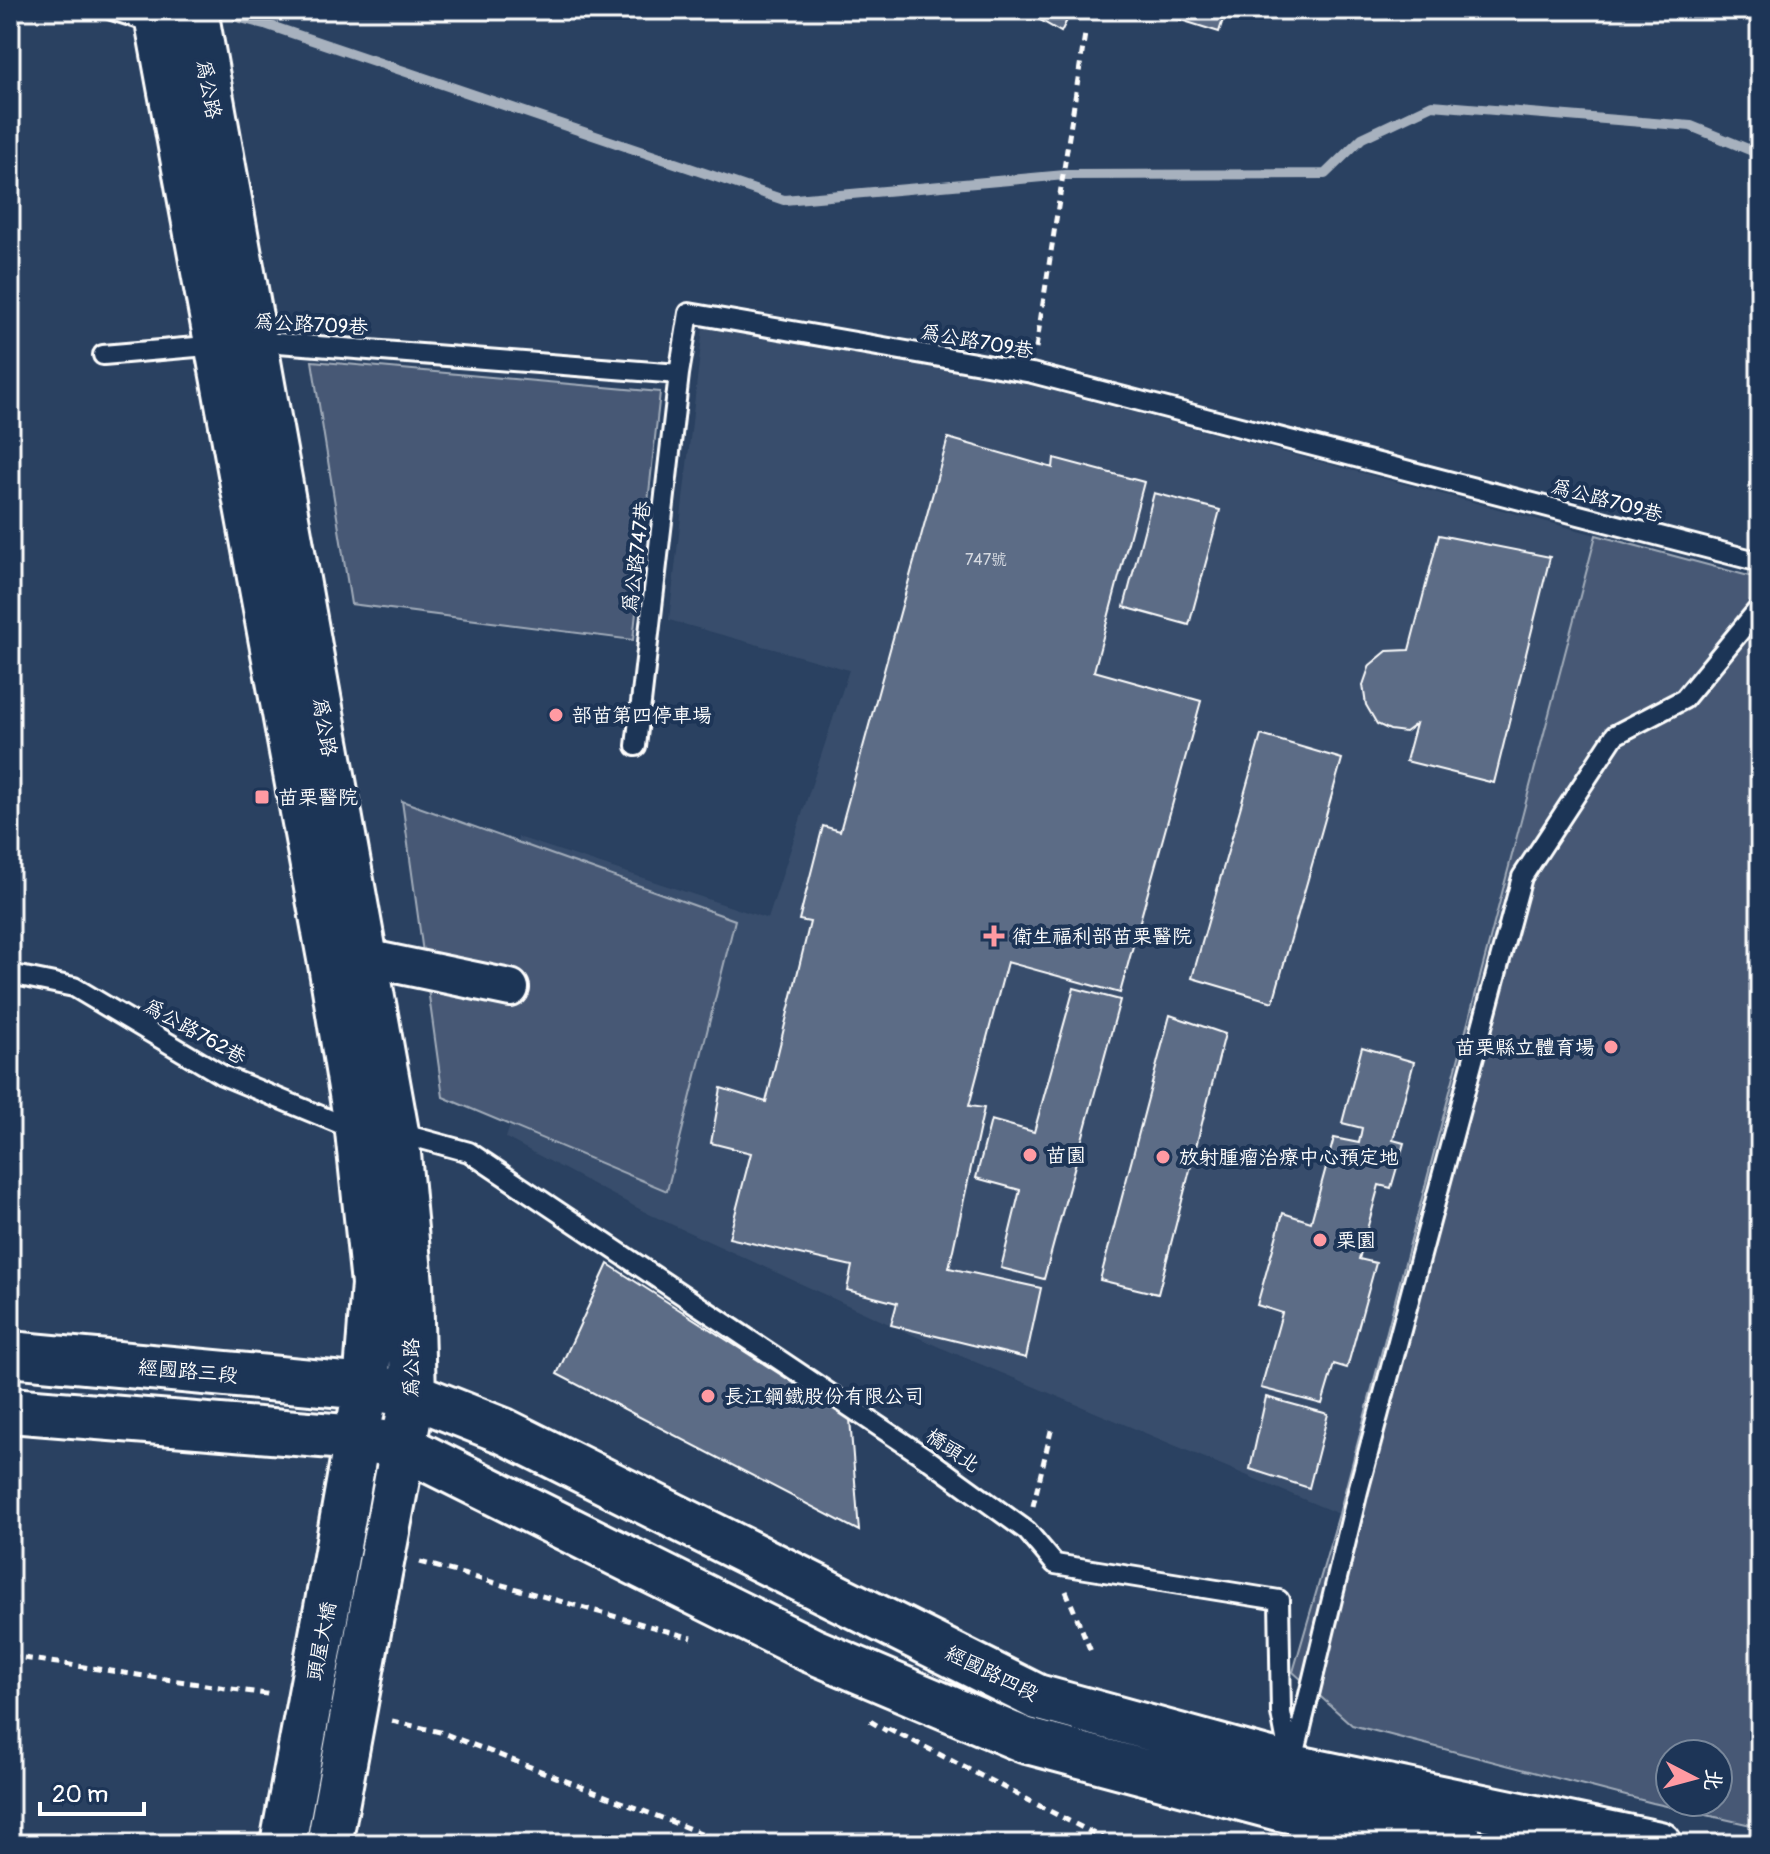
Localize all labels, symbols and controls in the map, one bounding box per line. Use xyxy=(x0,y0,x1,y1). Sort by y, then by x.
street label: 為公路 xyxy=(191,57,227,122)
street label: 為公路709巷 xyxy=(253,309,370,340)
street label: 為公路709巷 xyxy=(918,319,1036,364)
street label: 為公路709巷 xyxy=(1548,474,1666,528)
street label: 為公路747巷 xyxy=(617,499,656,615)
house number: 747號 xyxy=(965,550,1007,570)
street label: 為公路 xyxy=(307,695,342,760)
place label: 部苗第四停車場 xyxy=(572,703,712,728)
marker: 部苗第四停車場 xyxy=(547,706,565,724)
place label: 苗栗醫院 xyxy=(278,785,358,810)
marker: 苗栗醫院 xyxy=(253,788,271,806)
place label: 衛生福利部苗栗醫院 xyxy=(1012,924,1192,949)
marker: 衛生福利部苗栗醫院 xyxy=(983,925,1005,947)
street label: 為公路762巷 xyxy=(139,993,251,1070)
place label: 苗栗縣立體育場 xyxy=(1455,1035,1595,1060)
marker: 苗栗縣立體育場 xyxy=(1602,1038,1620,1056)
place label: 苗園 xyxy=(1046,1143,1086,1168)
place label: 放射腫瘤治療中心預定地 xyxy=(1179,1145,1399,1170)
marker: 苗園 xyxy=(1021,1146,1039,1164)
marker: 放射腫瘤治療中心預定地 xyxy=(1154,1148,1172,1166)
place label: 栗園 xyxy=(1336,1228,1376,1253)
marker: 栗園 xyxy=(1311,1231,1329,1249)
street label: 為公路 xyxy=(399,1337,424,1398)
street label: 經國路三段 xyxy=(137,1355,239,1388)
place label: 長江鋼鐵股份有限公司 xyxy=(724,1384,924,1409)
marker: 長江鋼鐵股份有限公司 xyxy=(699,1387,717,1405)
street label: 橋頭北 xyxy=(921,1423,984,1478)
street label: 頭屋大橋 xyxy=(302,1599,341,1683)
street label: 經國路四段 xyxy=(941,1640,1042,1707)
north arrow xyxy=(1654,1738,1734,1818)
scale bar xyxy=(40,1766,144,1816)
text: 北 xyxy=(1698,1768,1728,1792)
text: 20 m xyxy=(52,1780,108,1809)

